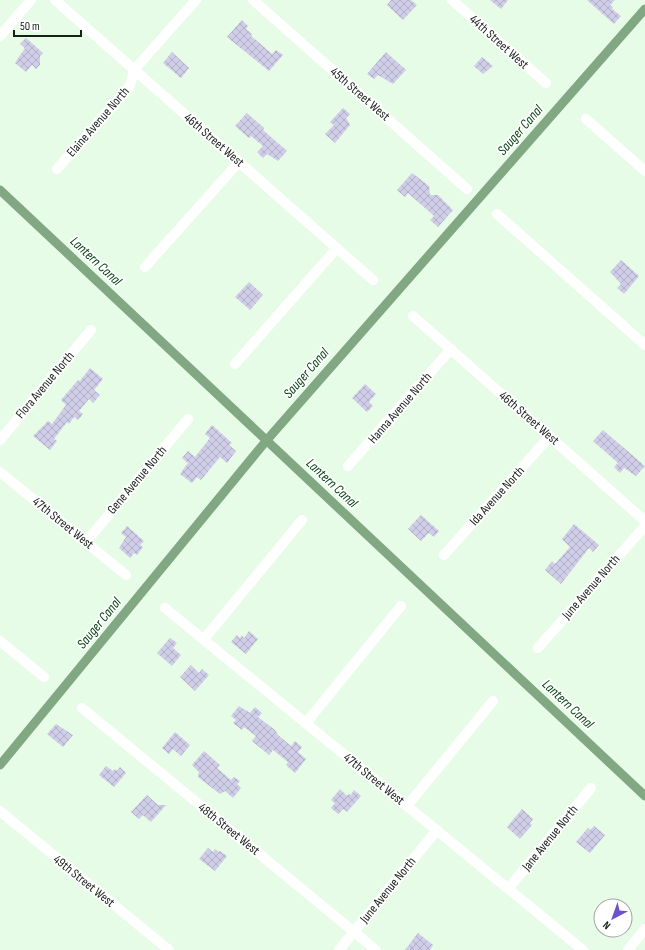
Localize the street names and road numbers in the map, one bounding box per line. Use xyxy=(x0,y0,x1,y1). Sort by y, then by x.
street label: 44th Street West xyxy=(466,11,532,73)
street label: 45th Street West xyxy=(327,64,393,124)
street label: Elaine Avenue North xyxy=(63,84,133,160)
street label: 46th Street West xyxy=(181,110,247,170)
street label: Flora Avenue North xyxy=(12,348,78,422)
street label: Hanna Avenue North xyxy=(365,369,435,447)
street label: 46th Street West xyxy=(496,388,562,448)
street label: Gene Avenue North xyxy=(104,443,170,517)
street label: Ida Avenue North xyxy=(466,463,528,529)
street label: 47th Street West xyxy=(29,494,97,552)
street label: June Avenue North xyxy=(558,551,623,623)
street label: 47th Street West xyxy=(340,750,408,808)
street label: 48th Street West xyxy=(195,799,263,859)
street label: Jane Avenue North xyxy=(518,802,581,875)
street label: 49th Street West xyxy=(50,851,118,911)
street label: June Avenue North xyxy=(356,854,419,927)

